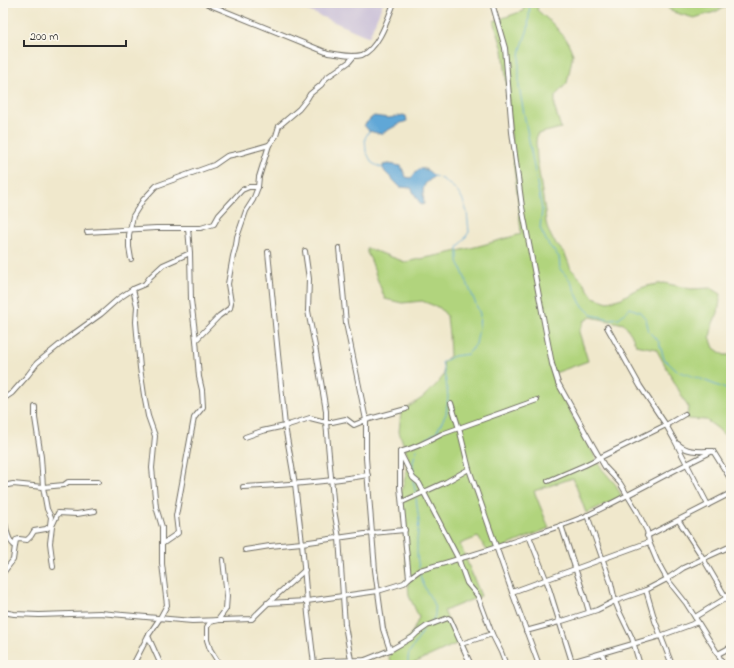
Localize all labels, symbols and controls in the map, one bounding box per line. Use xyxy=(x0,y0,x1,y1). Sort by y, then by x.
scale bar xyxy=(24,22,126,48)
text: 200 m xyxy=(30,28,59,46)

